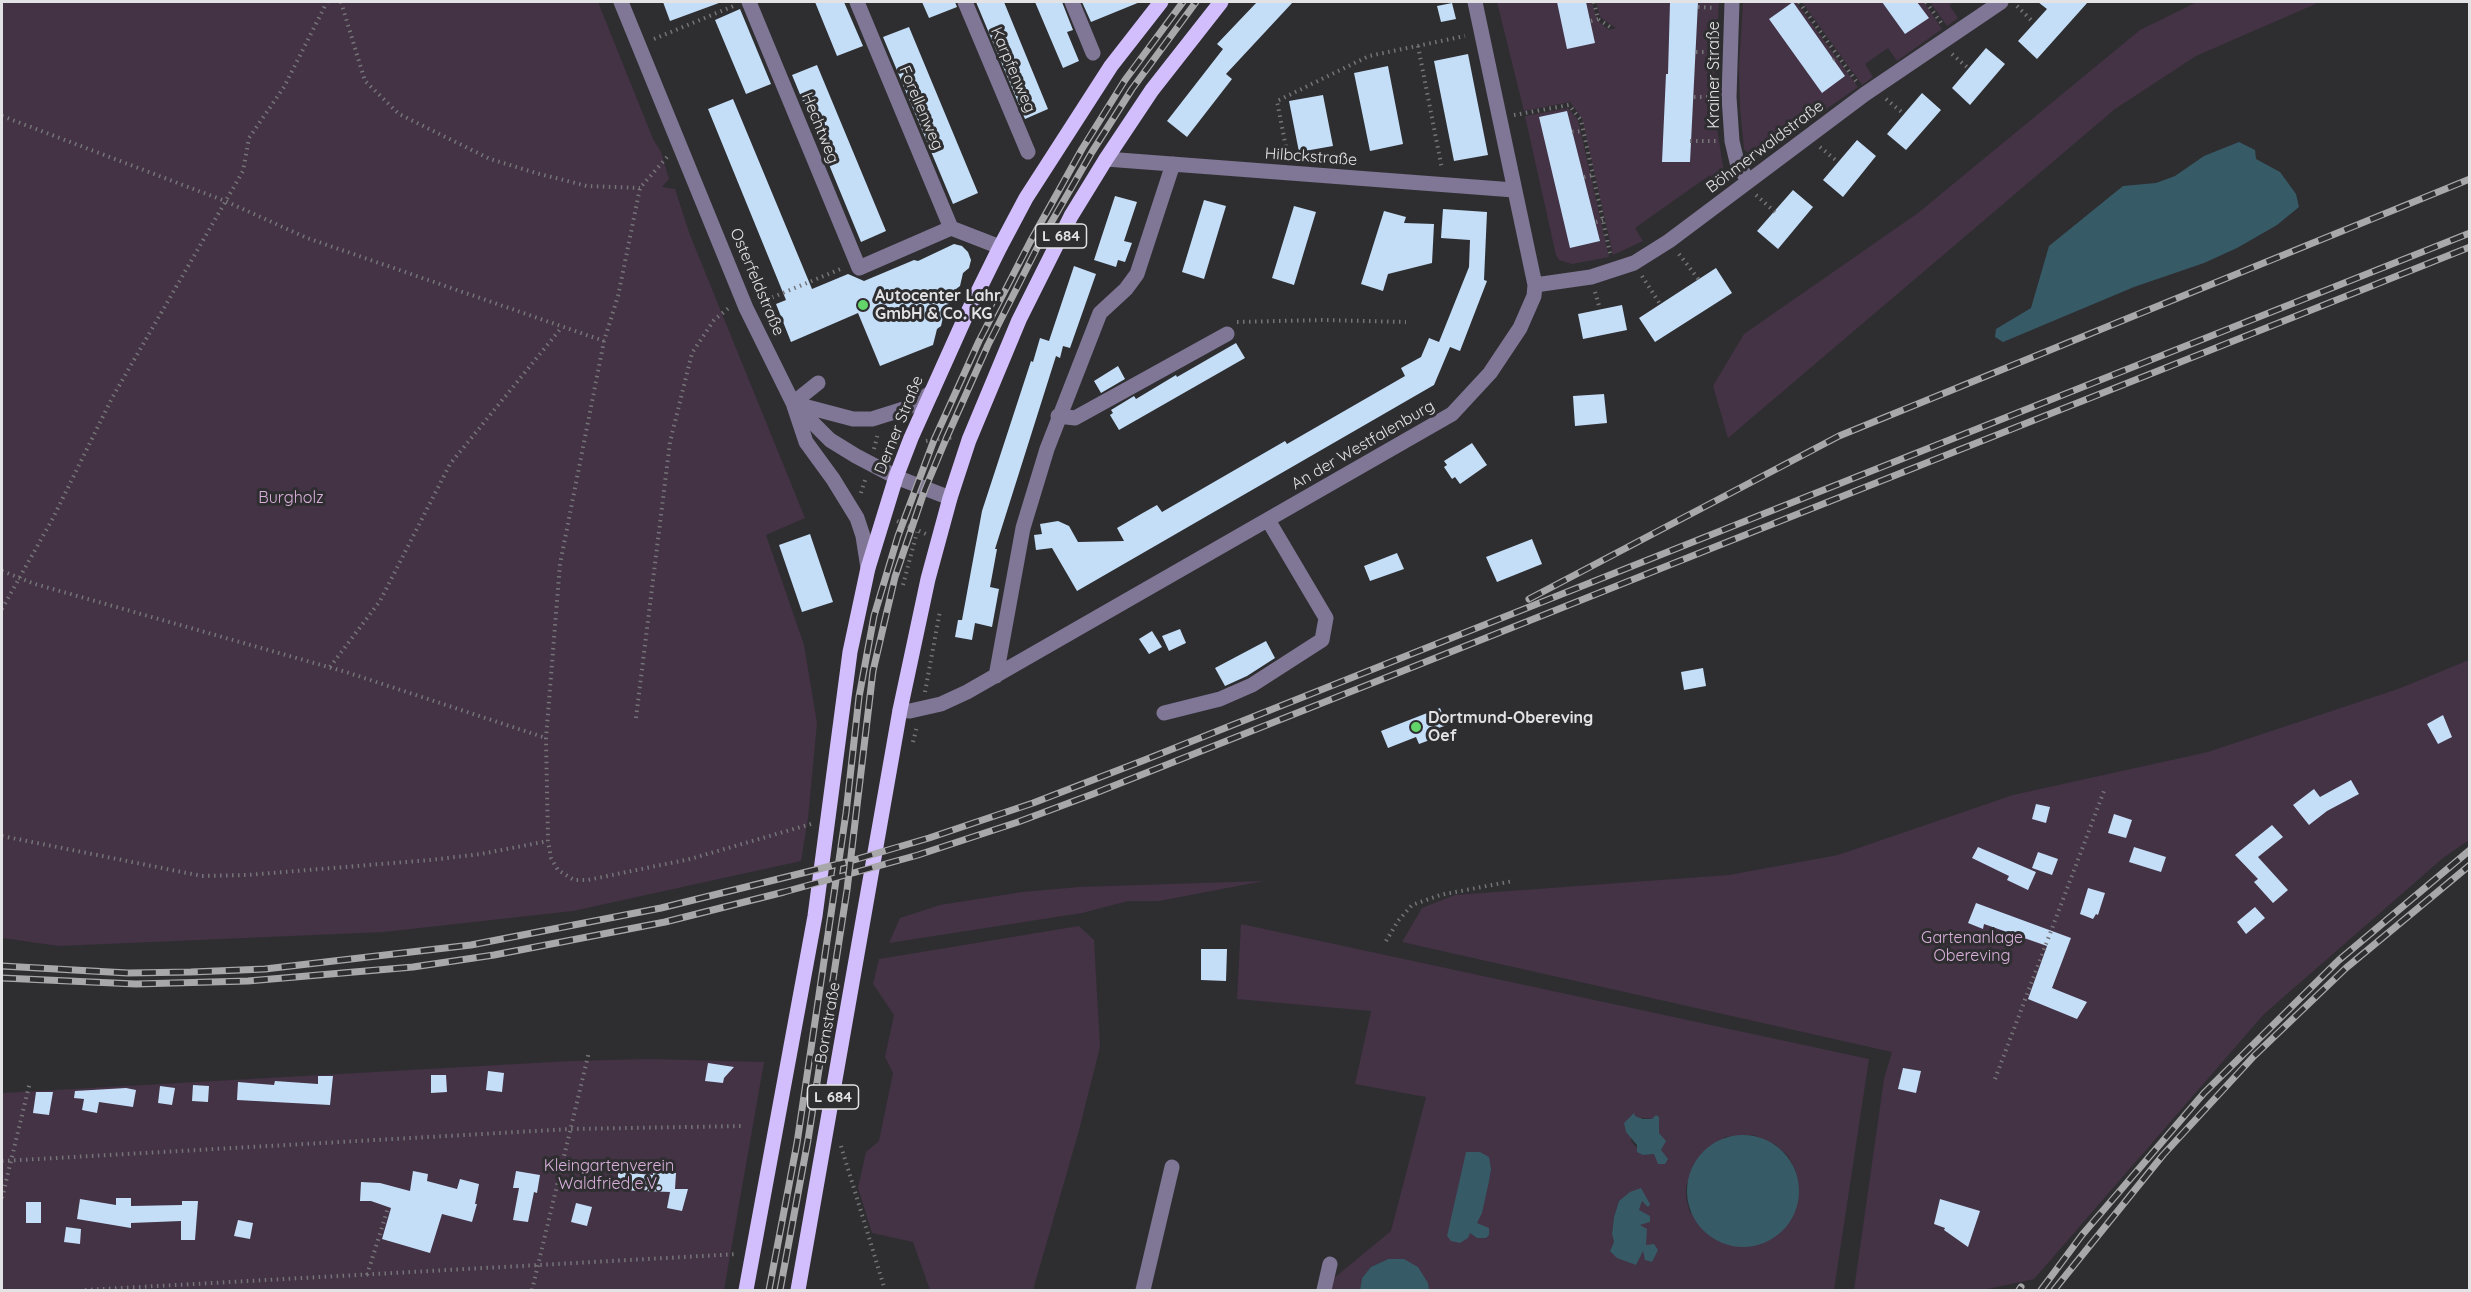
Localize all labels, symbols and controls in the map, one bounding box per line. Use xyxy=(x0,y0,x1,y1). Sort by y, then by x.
street label: Krainer Straße xyxy=(1704,21,1724,129)
street label: Karpfenweg xyxy=(986,24,1040,116)
street label: Forellenweg xyxy=(895,63,947,153)
street label: Hechtweg xyxy=(797,90,843,166)
street label: Böhmerwaldstraße xyxy=(1702,97,1828,197)
street label: Hilbckstraße xyxy=(1264,144,1358,170)
road number: L 684 xyxy=(1036,224,1086,248)
street label: Osterfeldstraße xyxy=(726,225,788,339)
place label: Autocenter Lahr GmbH & Co. KG xyxy=(875,286,1001,324)
marker: Autocenter Lahr GmbH & Co. KG xyxy=(856,298,870,312)
street label: Derner Straße xyxy=(871,373,927,477)
street label: An der Westfalenburg xyxy=(1288,396,1438,494)
park label: Burgholz xyxy=(258,488,324,508)
place label: Dortmund-Obereving Oef xyxy=(1428,708,1593,746)
marker: Dortmund-Obereving Oef xyxy=(1409,720,1423,734)
park label: Gartenanlage Obereving xyxy=(1921,928,2023,966)
street label: Bornstraße xyxy=(811,981,845,1065)
road number: L 684 xyxy=(808,1085,858,1109)
park label: Kleingartenverein Waldfried e.V. xyxy=(544,1156,674,1194)

